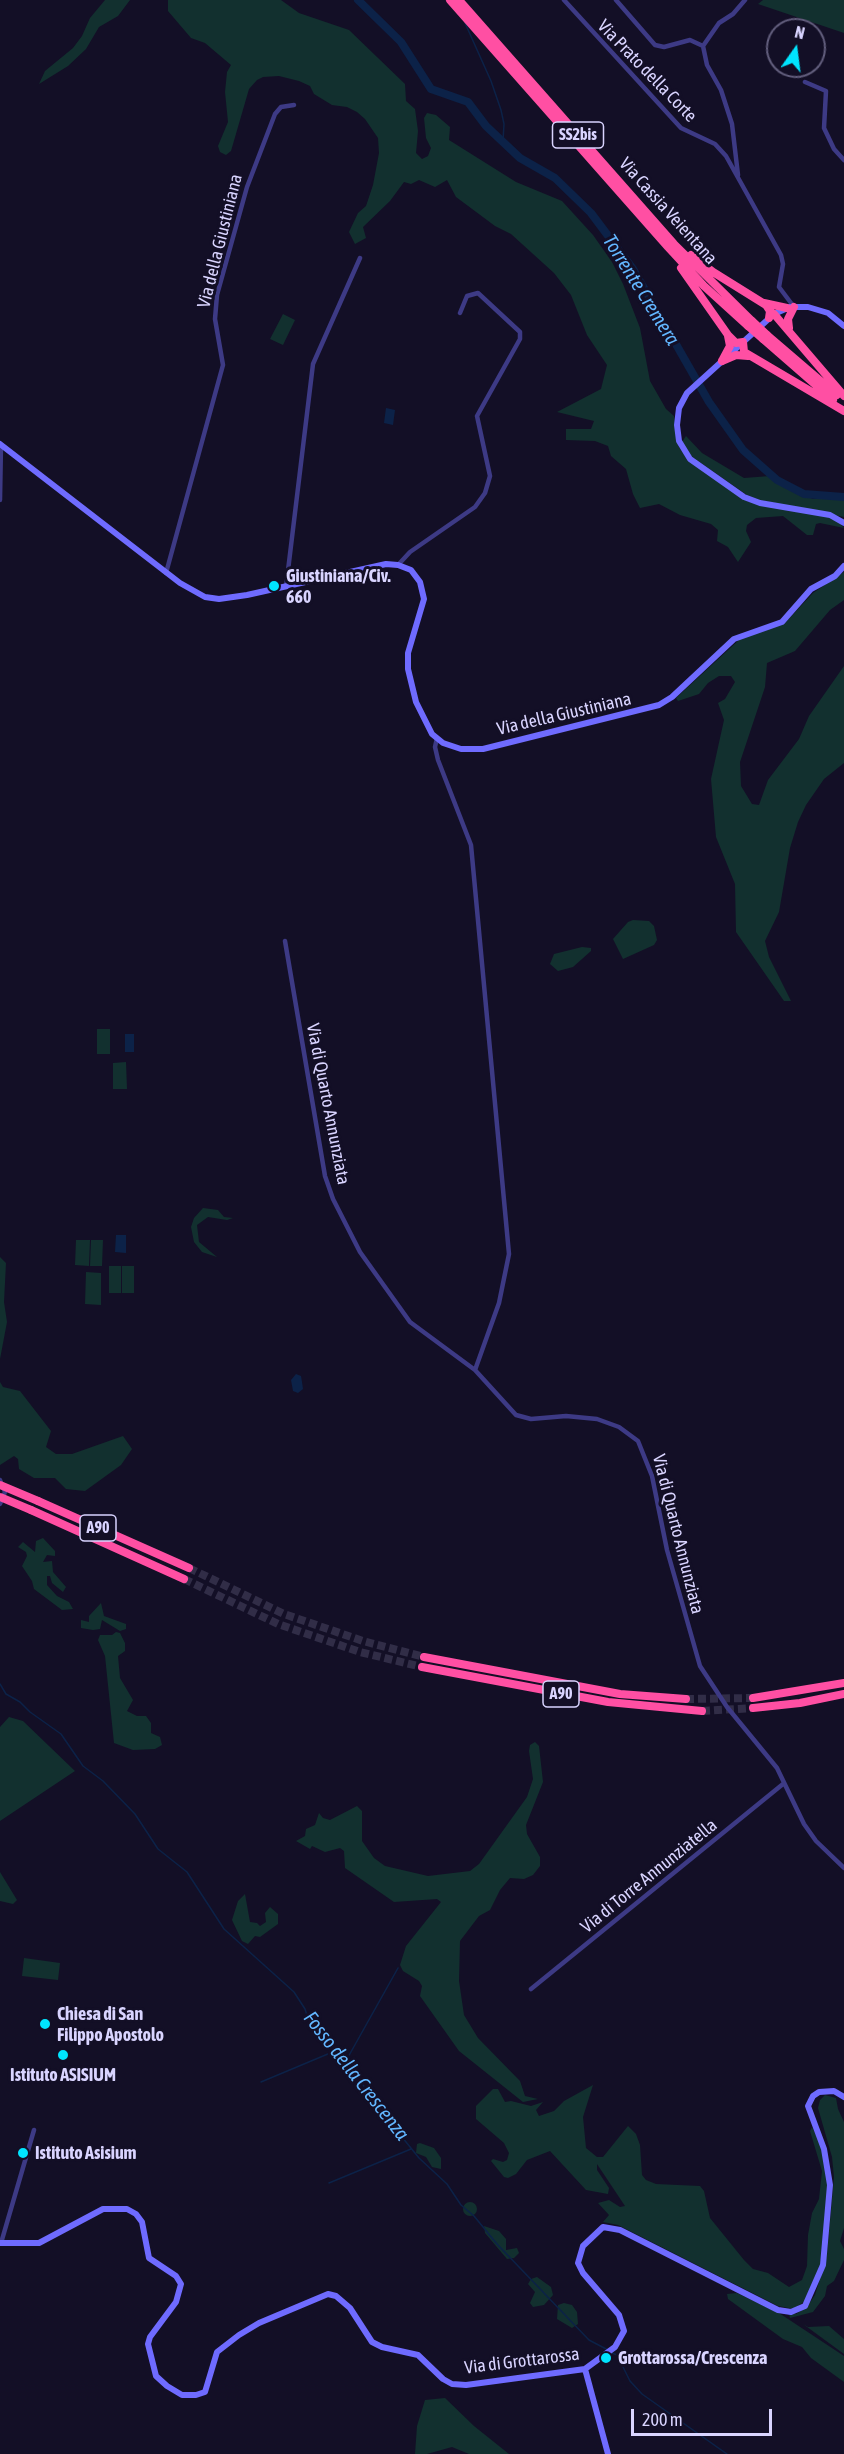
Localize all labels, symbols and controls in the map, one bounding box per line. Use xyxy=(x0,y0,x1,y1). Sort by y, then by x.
street label: Via Prato della Corte xyxy=(593,15,701,127)
north arrow xyxy=(766,18,826,78)
text: N xyxy=(793,23,807,42)
road number: SS2bis xyxy=(552,122,604,148)
street label: Via Cassia Veientana xyxy=(614,153,722,269)
street label: Via della Giustiniana xyxy=(193,172,247,310)
water label: Torrente Cremera xyxy=(597,230,685,350)
place label: Giustiniana/Civ. 660 xyxy=(286,565,391,608)
marker: Giustiniana/Civ. 660 xyxy=(267,579,281,593)
street label: Via della Giustiniana xyxy=(495,688,633,740)
street label: Via di Quarto Annunziata xyxy=(302,1022,354,1186)
street label: Via di Quarto Annunziata xyxy=(648,1452,708,1616)
road number: A90 xyxy=(80,1515,116,1541)
road number: A90 xyxy=(543,1681,579,1707)
street label: Via di Torre Annunziatella xyxy=(576,1814,722,1938)
place label: Chiesa di San Filippo Apostolo xyxy=(57,2003,164,2046)
water label: Fosso della Crescenza xyxy=(298,2007,414,2145)
marker: Chiesa di San Filippo Apostolo xyxy=(38,2017,52,2031)
marker: Istituto ASISIUM xyxy=(56,2048,70,2062)
place label: Istituto ASISIUM xyxy=(10,2064,116,2086)
place label: Istituto Asisium xyxy=(35,2142,137,2164)
marker: Istituto Asisium xyxy=(16,2146,30,2160)
street label: Via di Grottarossa xyxy=(463,2343,581,2379)
place label: Grottarossa/Crescenza xyxy=(618,2347,767,2369)
marker: Grottarossa/Crescenza xyxy=(599,2351,613,2365)
scale bar xyxy=(634,2397,775,2435)
text: 200 m xyxy=(642,2409,683,2430)

